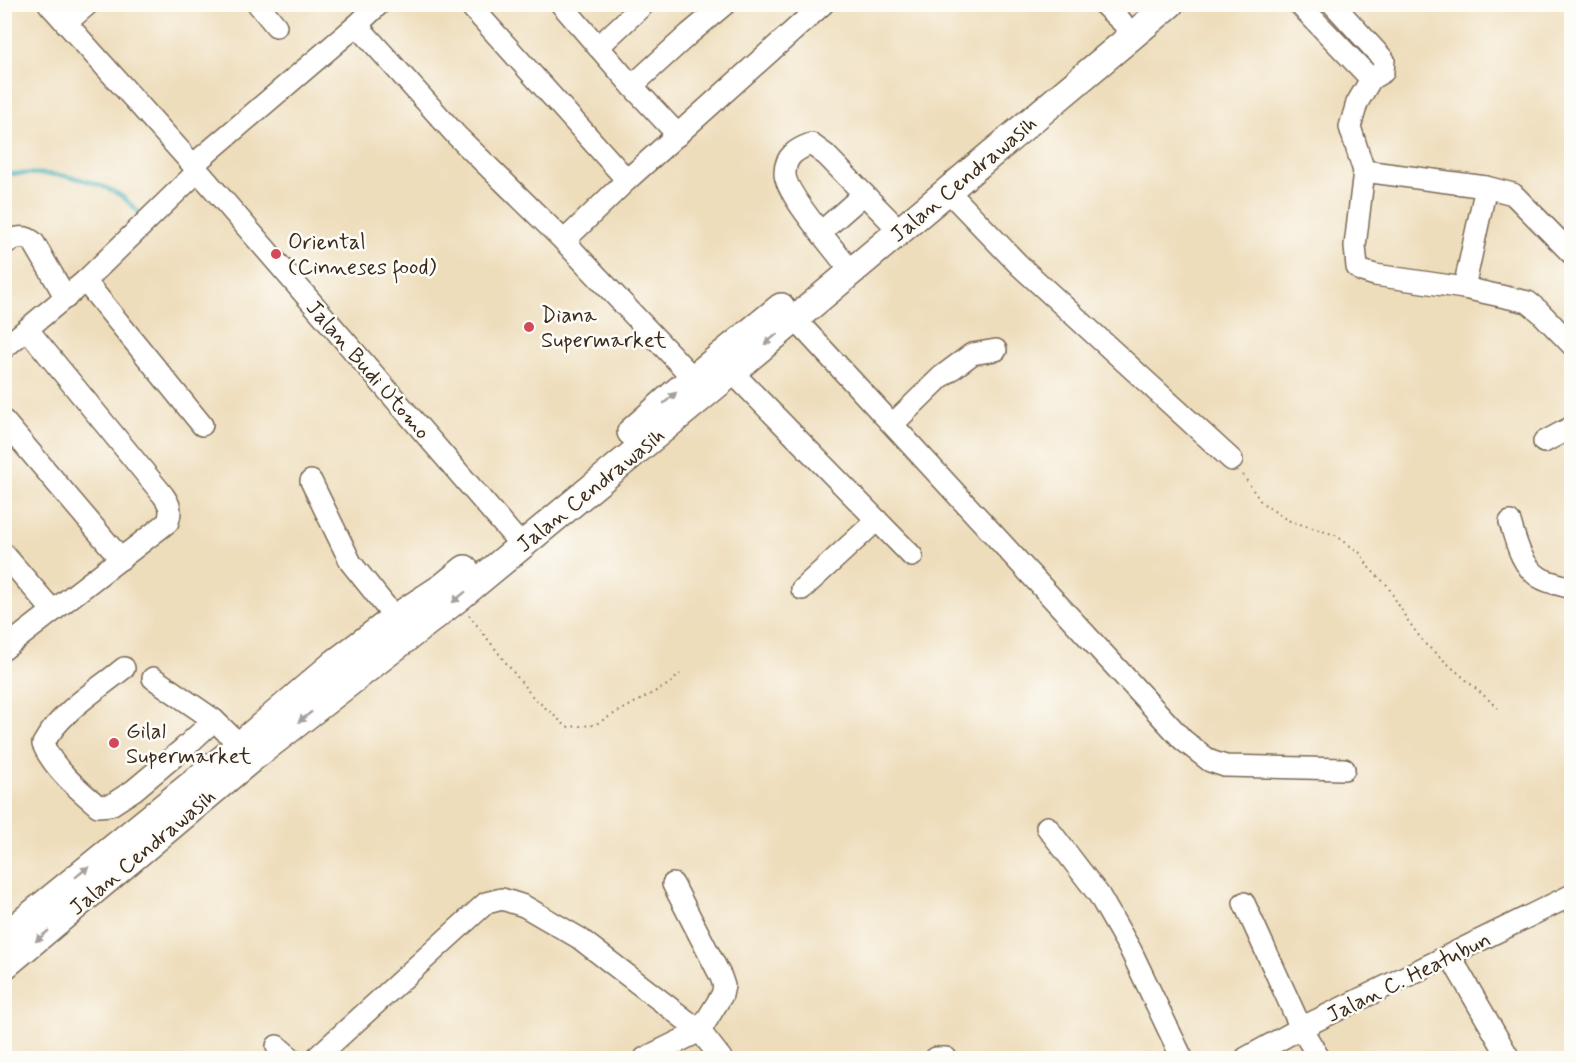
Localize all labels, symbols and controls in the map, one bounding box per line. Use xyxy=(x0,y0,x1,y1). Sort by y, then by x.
street label: Jalan Cendrawasih xyxy=(885,110,1044,249)
place label: Oriental (Cinneses food) xyxy=(288,229,437,284)
marker: Oriental (Cinneses food) xyxy=(269,247,283,261)
street label: Jalan Budi Utomo xyxy=(299,295,436,446)
place label: Diana Supermarket xyxy=(541,302,667,355)
marker: Diana Supermarket xyxy=(522,320,536,334)
one-way arrow xyxy=(764,332,779,345)
one-way arrow xyxy=(662,392,677,405)
street label: Jalan Cendrawasih xyxy=(511,422,671,559)
one-way arrow xyxy=(452,590,467,603)
one-way arrow xyxy=(297,710,313,723)
place label: Gilal Supermarket xyxy=(126,718,252,771)
marker: Gilal Supermarket xyxy=(107,736,121,750)
street label: Jalan Cendrawasih xyxy=(64,783,223,922)
one-way arrow xyxy=(74,866,90,879)
street label: Jalan C. Heatubun xyxy=(1322,926,1496,1030)
one-way arrow xyxy=(34,929,50,942)

